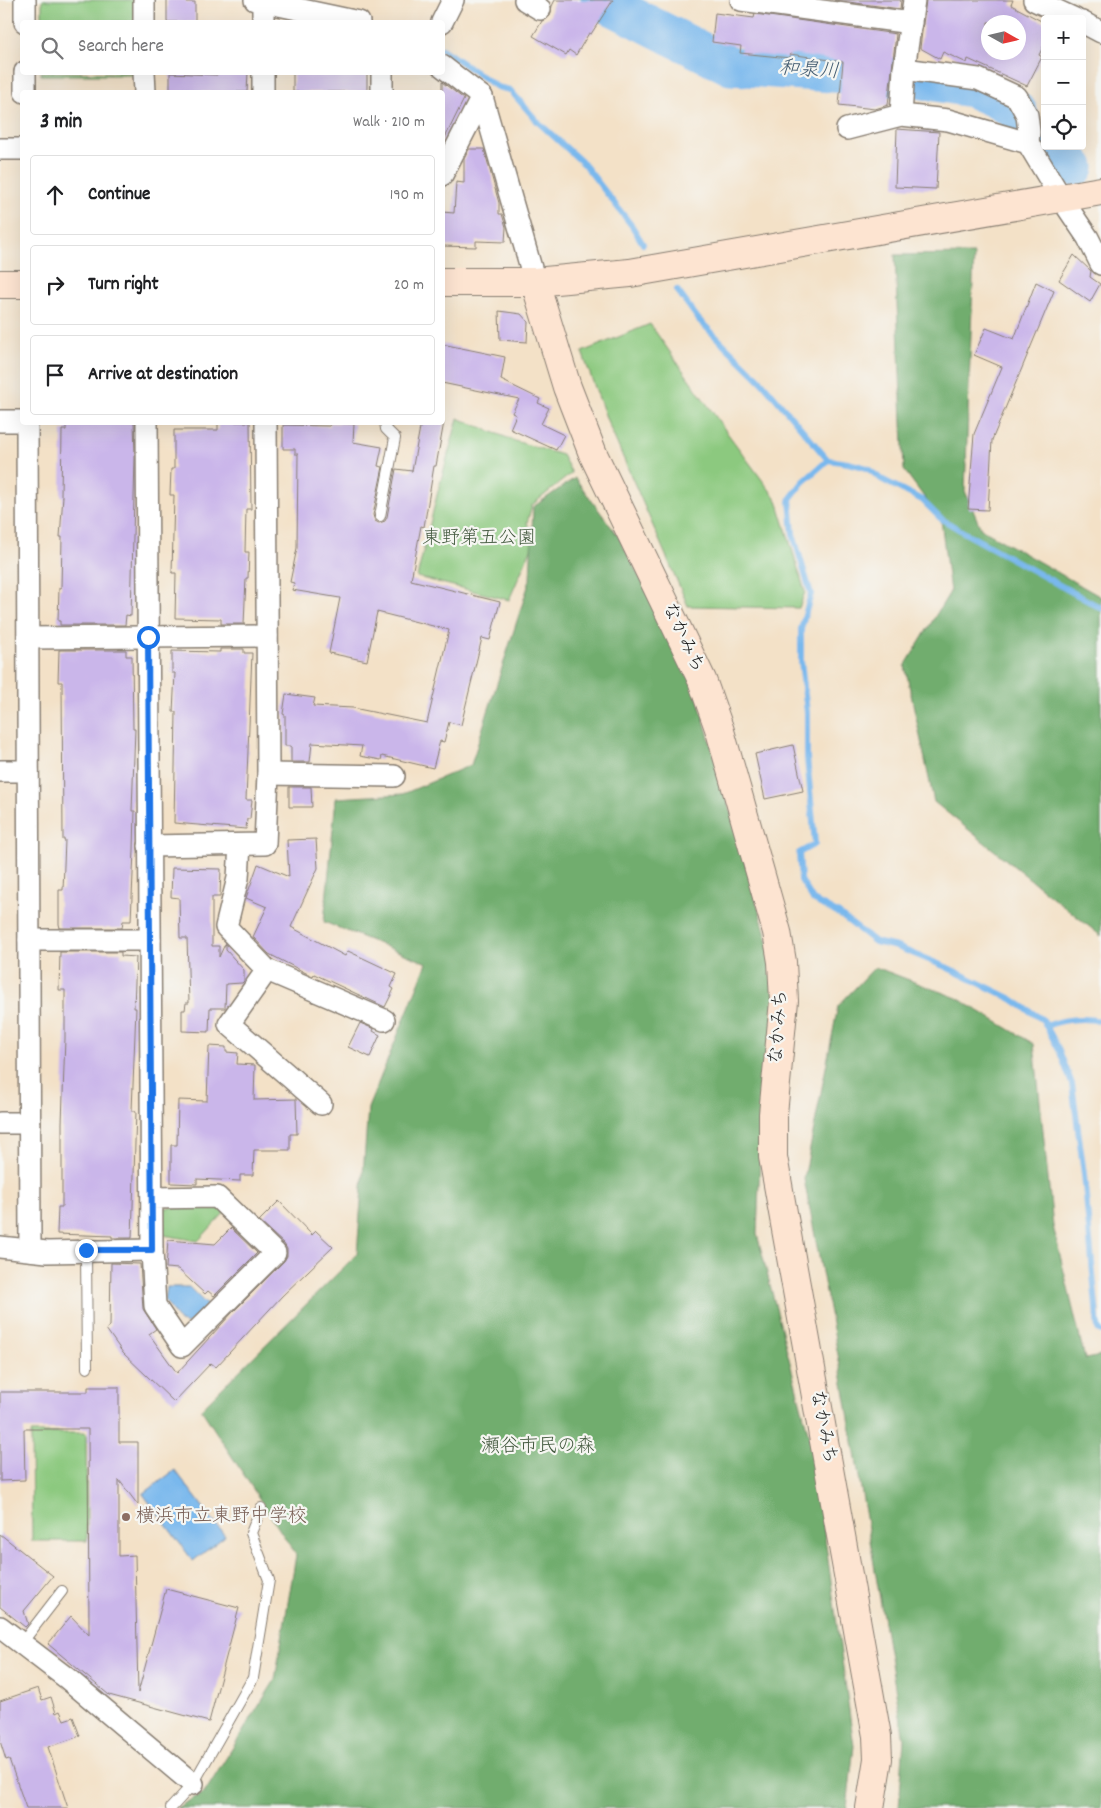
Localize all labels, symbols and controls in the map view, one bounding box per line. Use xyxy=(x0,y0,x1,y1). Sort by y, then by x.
north arrow xyxy=(981,15,1026,60)
map controls xyxy=(1041,15,1086,150)
button: + xyxy=(1041,15,1086,60)
search box xyxy=(20,20,445,75)
icon: search xyxy=(38,34,66,62)
text: Search here xyxy=(78,34,164,61)
water label: 和泉川 xyxy=(778,55,840,87)
button: − xyxy=(1041,60,1086,105)
button: locate xyxy=(1041,105,1086,150)
text: 3 min xyxy=(40,108,82,138)
text: Walk · 210 m xyxy=(353,111,425,134)
icon: ahead xyxy=(41,181,69,209)
text: Continue xyxy=(88,182,150,209)
text: 190 m xyxy=(390,184,424,207)
icon: right xyxy=(41,271,69,299)
text: Turn right xyxy=(88,272,159,299)
text: 20 m xyxy=(394,274,424,297)
icon: arrive xyxy=(41,361,69,389)
text: Arrive at destination xyxy=(88,362,238,389)
park label: 東野第五公園 xyxy=(422,526,536,553)
street label: なかみち xyxy=(654,598,710,678)
route start xyxy=(137,626,160,649)
street label: なかみち xyxy=(764,989,796,1065)
route end xyxy=(75,1239,98,1262)
street label: なかみち xyxy=(802,1387,842,1467)
park label: 瀬谷市民の森 xyxy=(481,1434,595,1461)
place label: 横浜市立東野中学校 xyxy=(136,1504,307,1531)
marker: 横浜市立東野中学校 xyxy=(120,1511,132,1523)

